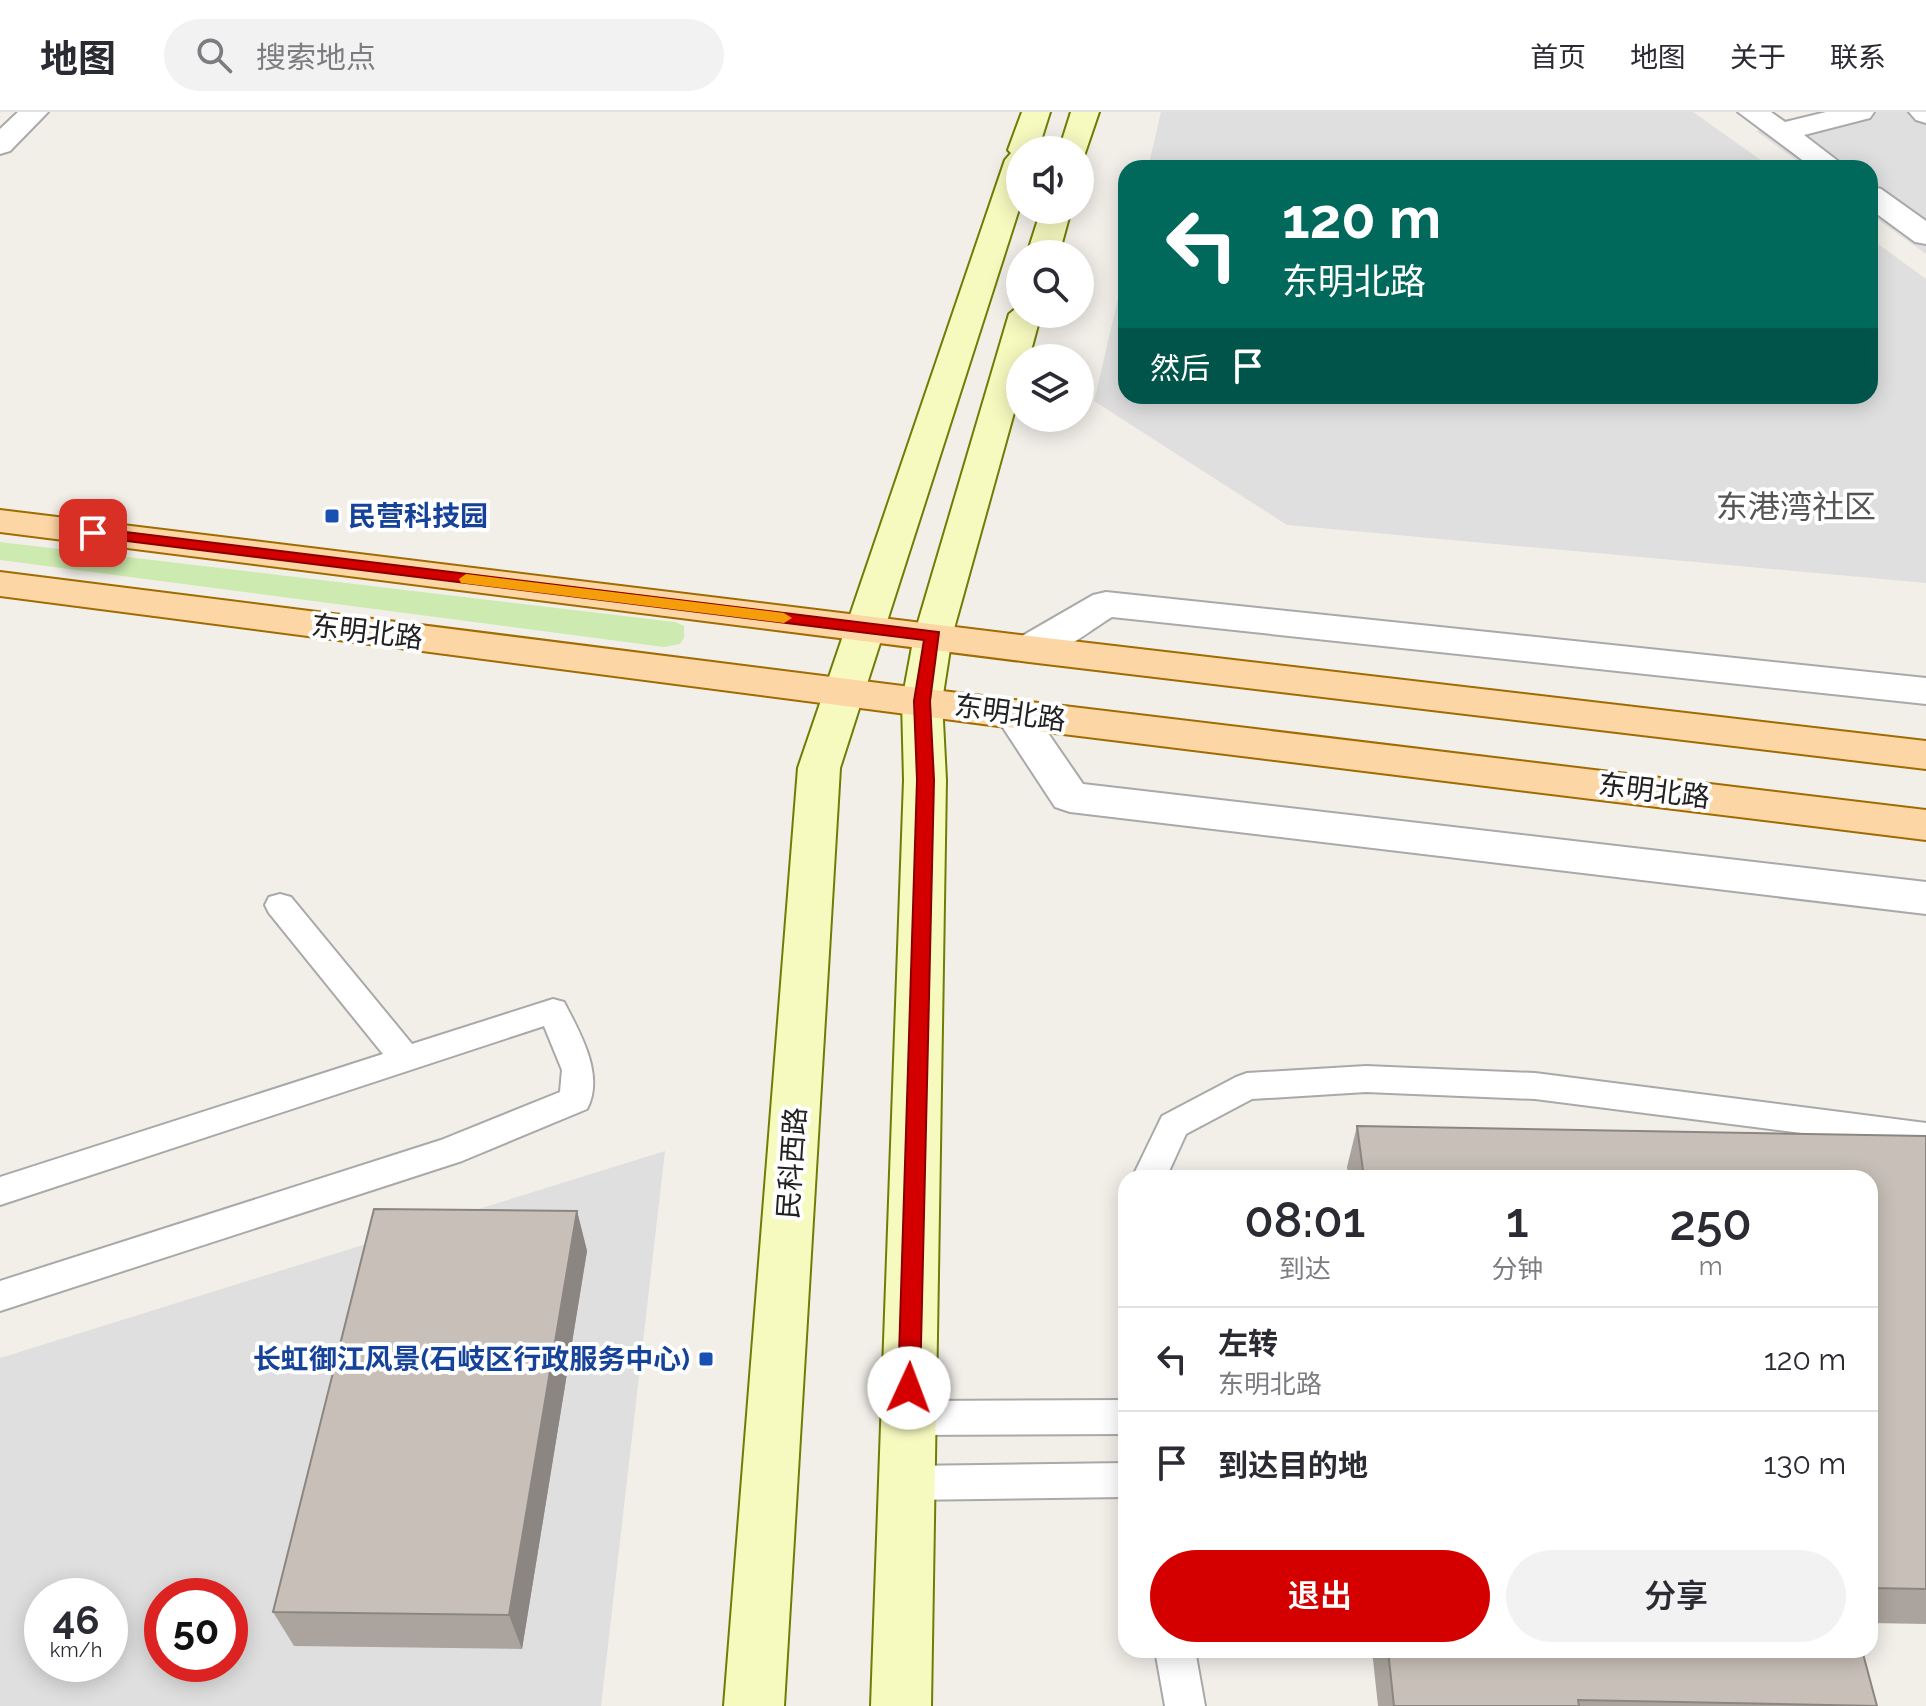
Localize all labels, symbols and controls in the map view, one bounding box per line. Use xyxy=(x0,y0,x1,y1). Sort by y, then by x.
search box xyxy=(164,19,724,91)
icon: search xyxy=(192,33,236,77)
text: 地图 xyxy=(40,36,116,81)
text: 搜索地点 xyxy=(256,40,376,75)
text: 首页 xyxy=(1530,41,1586,74)
text: 地图 xyxy=(1630,41,1686,74)
text: 关于 xyxy=(1730,41,1786,74)
text: 联系 xyxy=(1830,41,1886,74)
map controls xyxy=(1006,136,1094,432)
button: sound xyxy=(1006,136,1094,224)
text: 120 m xyxy=(1282,185,1441,251)
icon: left xyxy=(1150,192,1254,296)
button: search xyxy=(1006,240,1094,328)
text: 东明北路 xyxy=(1282,260,1426,302)
button: layers xyxy=(1006,344,1094,432)
icon: arrive xyxy=(1226,344,1270,388)
text: 然后 xyxy=(1150,351,1210,386)
district label: 东港湾社区 xyxy=(1716,488,1876,525)
pin xyxy=(59,499,127,567)
place label: 民营科技园 xyxy=(348,500,488,533)
marker: 民营科技园 xyxy=(323,507,341,525)
icon: arrive xyxy=(71,511,115,555)
street label: 东明北路 xyxy=(309,609,425,655)
street label: 东明北路 xyxy=(952,689,1068,737)
street label: 东明北路 xyxy=(1596,768,1712,814)
street label: 民科西路 xyxy=(772,1106,812,1220)
text: 08:01 xyxy=(1244,1192,1365,1248)
text: 1 xyxy=(1506,1192,1529,1248)
text: 250 xyxy=(1670,1195,1752,1251)
text: m xyxy=(1699,1251,1723,1281)
text: 到达 xyxy=(1279,1254,1331,1284)
text: 分钟 xyxy=(1491,1254,1543,1284)
text: 左转 xyxy=(1218,1326,1278,1361)
icon: left xyxy=(1150,1337,1194,1381)
text: 120 m xyxy=(1764,1342,1846,1377)
place label: 长虹御江风景(石岐区行政服务中心) xyxy=(253,1343,690,1376)
position arrow xyxy=(867,1346,951,1430)
marker: 长虹御江风景(石岐区行政服务中心) xyxy=(697,1350,715,1368)
text: 东明北路 xyxy=(1218,1369,1322,1399)
icon: arrive xyxy=(1150,1441,1194,1485)
text: 130 m xyxy=(1764,1446,1846,1481)
text: 到达目的地 xyxy=(1218,1448,1368,1483)
button: 退出 xyxy=(1150,1550,1490,1642)
button: 分享 xyxy=(1506,1550,1846,1642)
speed limit sign: 50 xyxy=(144,1578,248,1682)
text: 46 xyxy=(52,1596,100,1643)
text: km/h xyxy=(50,1638,102,1662)

